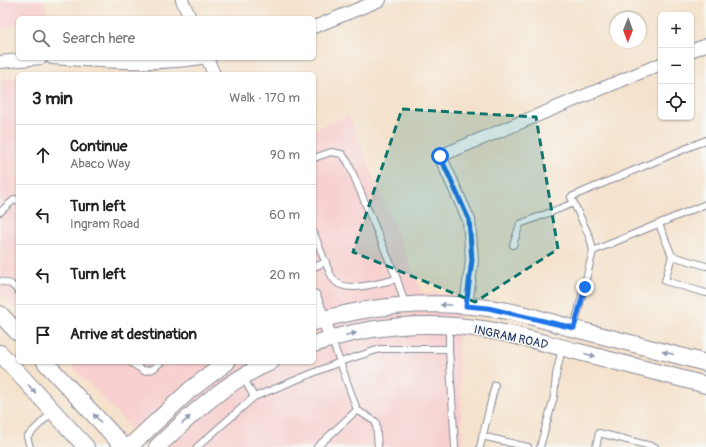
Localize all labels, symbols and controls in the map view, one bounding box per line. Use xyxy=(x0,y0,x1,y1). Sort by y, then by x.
north arrow xyxy=(610,12,646,48)
map controls xyxy=(658,12,694,120)
button: + xyxy=(658,12,694,48)
search box xyxy=(16,16,316,60)
icon: search xyxy=(30,27,52,49)
text: Search here xyxy=(62,29,135,48)
button: − xyxy=(658,48,694,84)
button: locate xyxy=(658,84,694,120)
text: 3 min xyxy=(32,88,73,109)
text: Walk · 170 m xyxy=(229,90,300,106)
text: Continue xyxy=(70,137,128,156)
icon: ahead xyxy=(32,144,54,166)
text: 90 m xyxy=(270,147,300,163)
route start xyxy=(431,147,449,165)
text: Abaco Way xyxy=(70,156,130,172)
text: Turn left xyxy=(70,197,126,216)
icon: left xyxy=(32,204,54,226)
text: 60 m xyxy=(269,207,300,223)
text: Ingram Road xyxy=(70,216,140,232)
icon: left xyxy=(32,264,54,286)
text: Turn left xyxy=(70,265,126,284)
text: 20 m xyxy=(269,267,300,283)
route end xyxy=(576,278,594,296)
one-way arrow xyxy=(439,302,452,308)
street label: INGRAM ROAD xyxy=(472,322,550,353)
icon: arrive xyxy=(32,324,54,346)
text: Arrive at destination xyxy=(70,325,197,344)
one-way arrow xyxy=(345,330,358,336)
one-way arrow xyxy=(662,350,674,356)
one-way arrow xyxy=(584,352,596,358)
one-way arrow xyxy=(28,384,37,395)
one-way arrow xyxy=(93,414,102,423)
one-way arrow xyxy=(181,415,191,425)

